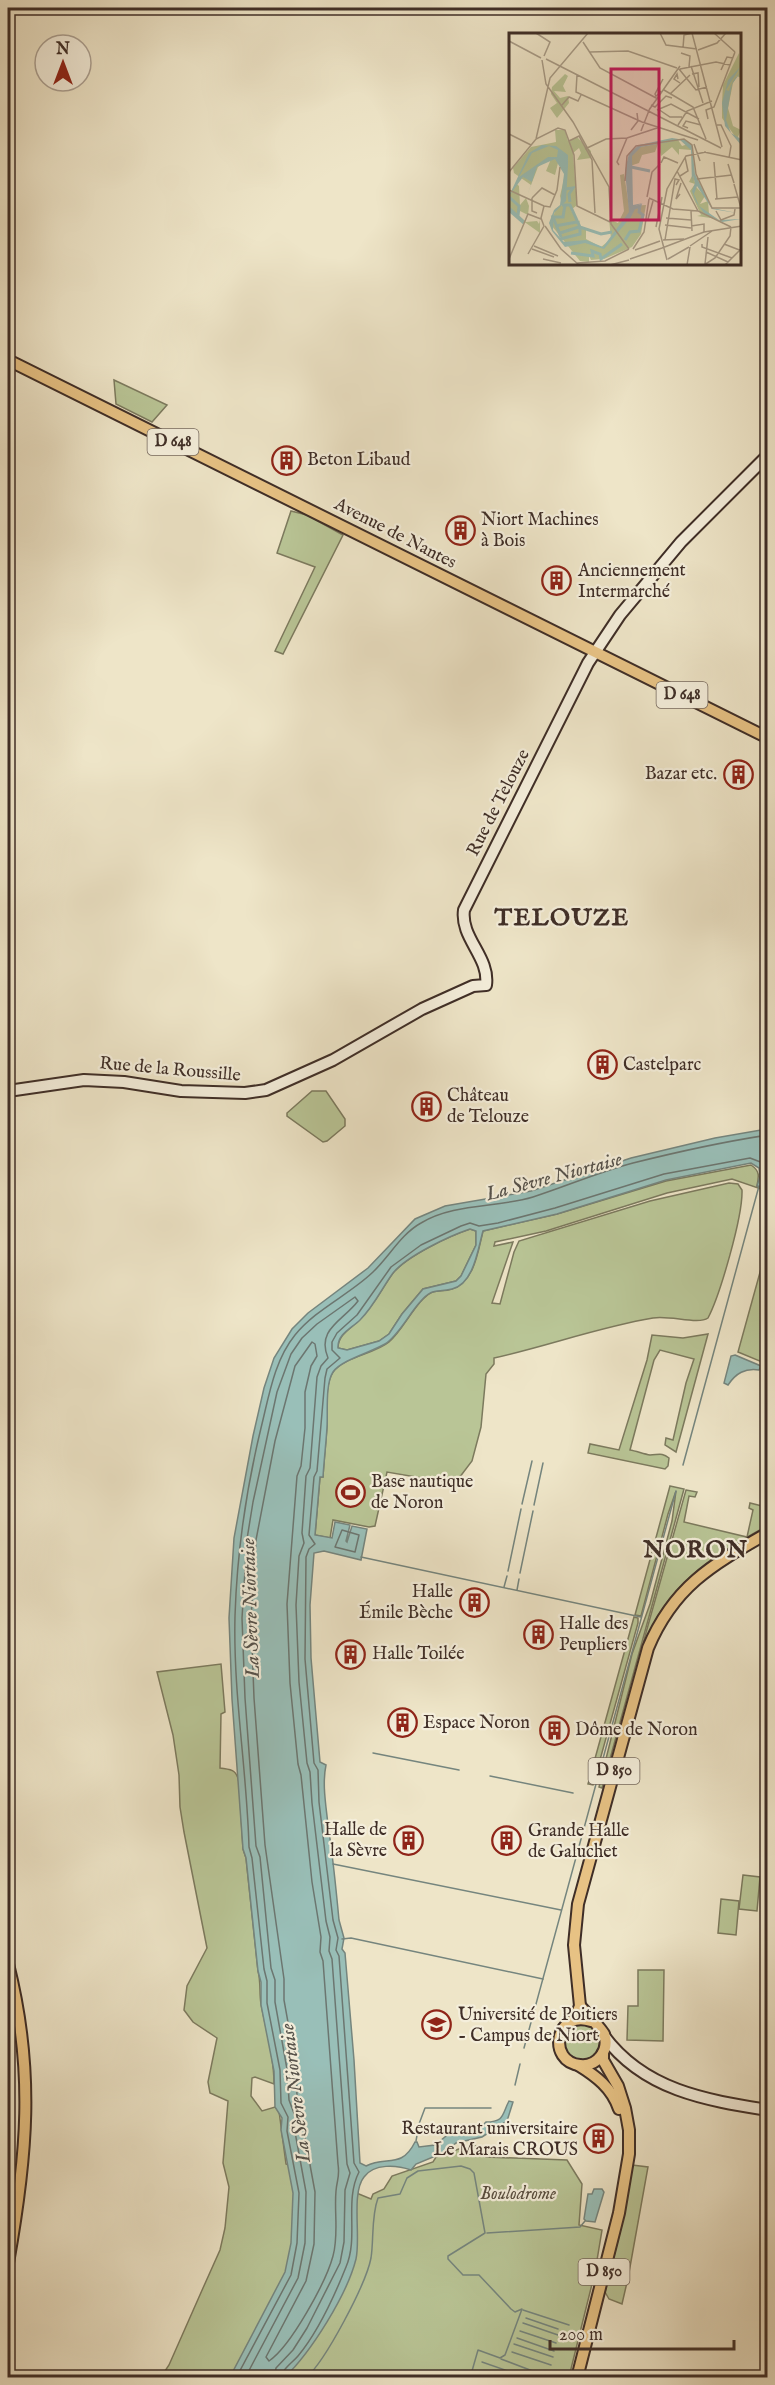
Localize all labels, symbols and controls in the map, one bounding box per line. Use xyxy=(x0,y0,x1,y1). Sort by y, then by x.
north arrow xyxy=(33,33,93,93)
inset map xyxy=(509,33,742,266)
text: N xyxy=(55,40,70,60)
road number: D 648 xyxy=(148,429,198,455)
building icon: Beton Libaud xyxy=(270,444,302,476)
place label: Beton Libaud xyxy=(307,449,411,472)
street label: Avenue de Nantes xyxy=(329,493,460,575)
place label: Niort Machines à Bois xyxy=(481,509,599,553)
building icon: Niort Machines à Bois xyxy=(444,514,476,546)
place label: Anciennement Intermarché xyxy=(577,560,686,604)
building icon: Anciennement Intermarché xyxy=(541,565,573,597)
road number: D 648 xyxy=(656,682,708,708)
street label: Rue de Telouze xyxy=(462,746,536,860)
building icon: Bazar etc. xyxy=(722,758,754,790)
place label: Bazar etc. xyxy=(645,763,717,786)
district label: TELOUZE xyxy=(493,903,630,934)
building icon: Castelparc xyxy=(586,1049,618,1081)
street label: Rue de la Roussille xyxy=(98,1052,242,1088)
place label: Castelparc xyxy=(623,1054,701,1077)
place label: Château de Telouze xyxy=(447,1085,529,1129)
building icon: Château de Telouze xyxy=(410,1090,442,1122)
water label: La Sèvre Niortaise xyxy=(482,1147,625,1207)
place label: Base nautique de Noron xyxy=(371,1471,473,1515)
sports icon: Base nautique de Noron xyxy=(334,1476,366,1508)
district label: NORON xyxy=(642,1535,749,1566)
water label: La Sèvre Niortaise xyxy=(236,1537,266,1679)
place label: Halle Émile Bèche xyxy=(359,1581,453,1625)
building icon: Halle Émile Bèche xyxy=(458,1586,490,1618)
place label: Halle des Peupliers xyxy=(559,1613,628,1657)
building icon: Halle des Peupliers xyxy=(522,1618,554,1650)
building icon: Halle Toilée xyxy=(335,1638,367,1670)
place label: Halle Toilée xyxy=(372,1643,465,1666)
building icon: Espace Noron xyxy=(386,1707,418,1739)
place label: Espace Noron xyxy=(423,1712,530,1735)
building icon: Dôme de Noron xyxy=(538,1714,570,1746)
place label: Dôme de Noron xyxy=(575,1719,698,1742)
road number: D 850 xyxy=(588,1758,640,1784)
place label: Halle de la Sèvre xyxy=(324,1819,387,1863)
place label: Grande Halle de Galuchet xyxy=(528,1820,629,1864)
building icon: Halle de la Sèvre xyxy=(392,1824,424,1856)
building icon: Grande Halle de Galuchet xyxy=(491,1825,523,1857)
place label: Université de Poitiers - Campus de Niort xyxy=(458,2004,618,2048)
school or university icon: Université de Poitiers - Campus de Niort xyxy=(421,2009,453,2041)
water label: La Sèvre Niortaise xyxy=(275,2022,317,2165)
place label: Restaurant universitaire Le Marais CROUS xyxy=(401,2118,578,2162)
building icon: Restaurant universitaire Le Marais CROUS xyxy=(583,2123,615,2155)
park label: Boulodrome xyxy=(480,2183,556,2206)
road number: D 850 xyxy=(578,2259,630,2285)
scale bar xyxy=(550,2313,734,2351)
text: 200 m xyxy=(559,2324,603,2347)

